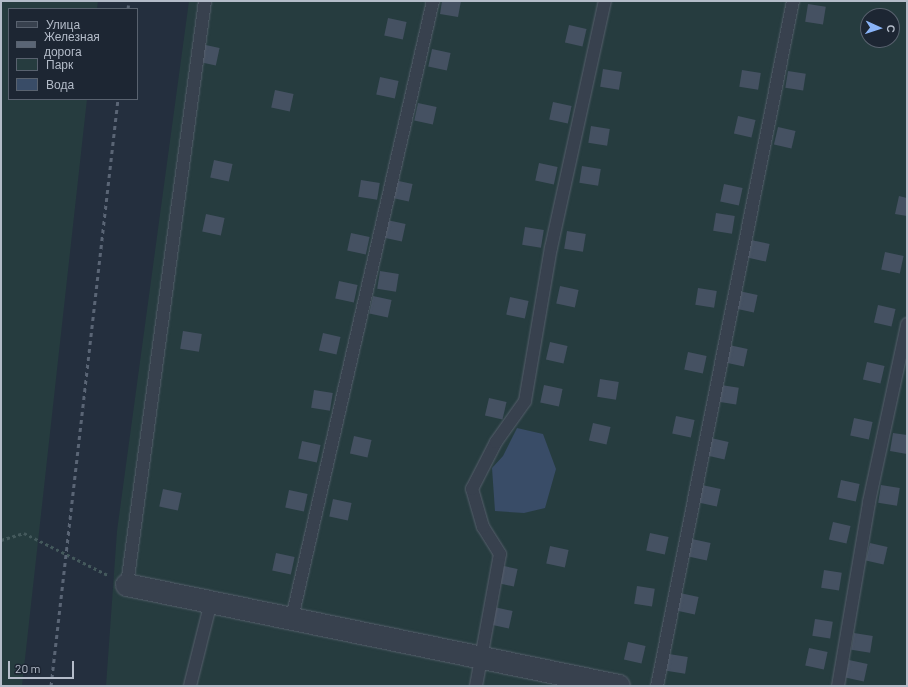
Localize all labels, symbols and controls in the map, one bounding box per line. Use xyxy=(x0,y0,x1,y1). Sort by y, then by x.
legend xyxy=(8,8,138,100)
north arrow xyxy=(860,8,900,48)
text: Улица xyxy=(46,17,80,31)
text: С xyxy=(885,24,898,33)
text: Железная дорога xyxy=(44,29,100,58)
text: Парк xyxy=(46,57,73,71)
text: Вода xyxy=(46,77,74,91)
scale bar xyxy=(10,653,76,679)
text: 20 m xyxy=(15,661,41,675)

